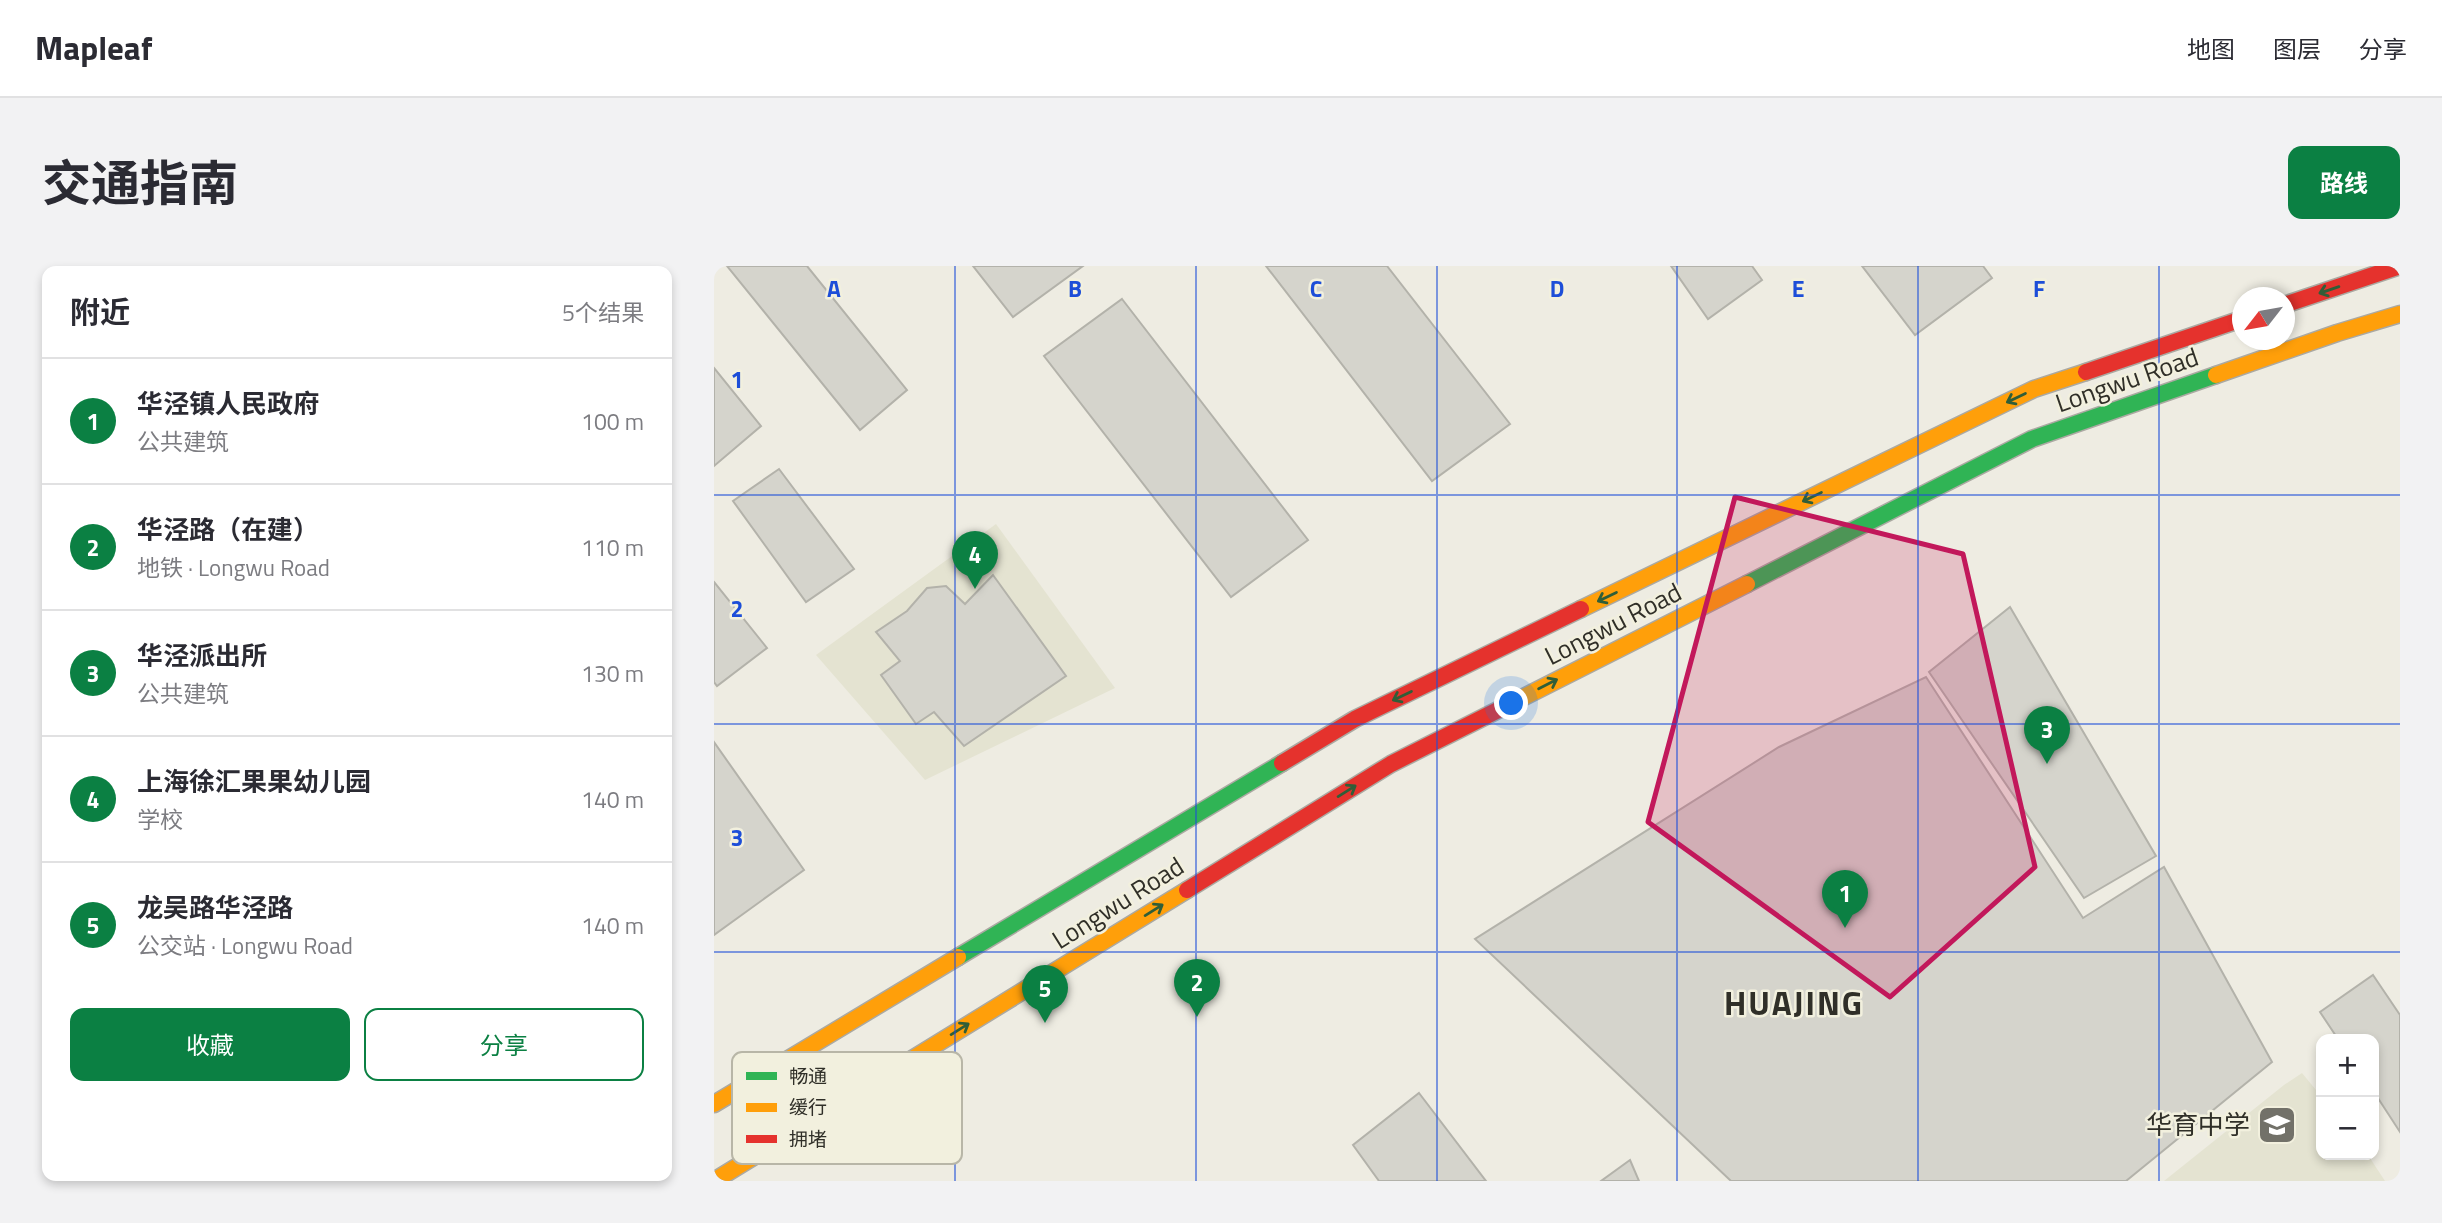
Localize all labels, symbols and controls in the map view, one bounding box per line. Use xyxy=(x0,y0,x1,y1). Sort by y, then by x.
text: Mapleaf xyxy=(35,23,153,73)
text: 地图 xyxy=(2187,31,2235,67)
text: 图层 xyxy=(2273,31,2321,67)
text: 分享 xyxy=(2359,31,2407,67)
text: 交通指南 xyxy=(42,145,238,220)
button: 路线 xyxy=(2288,146,2400,219)
text: A xyxy=(827,271,841,306)
text: B xyxy=(1068,271,1082,306)
text: C xyxy=(1310,271,1322,306)
text: D xyxy=(1550,271,1564,306)
text: E xyxy=(1792,271,1804,306)
text: F xyxy=(2033,271,2045,306)
one-way arrow xyxy=(2318,285,2340,297)
north arrow xyxy=(2232,287,2295,350)
text: 附近 xyxy=(70,289,130,335)
text: 5个结果 xyxy=(562,295,644,330)
street label: Longwu Road xyxy=(2050,337,2204,422)
text: 1 xyxy=(731,362,743,397)
text: 华泾镇人民政府 xyxy=(137,384,319,423)
one-way arrow xyxy=(2006,392,2027,405)
text: 1 xyxy=(87,404,99,439)
text: 100 m xyxy=(581,404,644,439)
text: 公共建筑 xyxy=(137,424,229,459)
one-way arrow xyxy=(1802,491,1823,505)
text: 华泾路（在建） xyxy=(137,510,319,549)
text: 2 xyxy=(87,530,99,565)
text: 110 m xyxy=(581,530,644,565)
pin: 4 xyxy=(952,531,998,589)
text: 地铁 · Longwu Road xyxy=(137,550,330,585)
street label: Longwu Road xyxy=(1538,572,1688,675)
one-way arrow xyxy=(1597,590,1618,604)
text: 2 xyxy=(731,591,743,626)
text: 华泾派出所 xyxy=(137,636,267,675)
text: 3 xyxy=(87,656,99,691)
text: 130 m xyxy=(581,656,644,691)
text: 公共建筑 xyxy=(137,676,229,711)
one-way arrow xyxy=(1537,677,1558,691)
your location xyxy=(1494,686,1528,720)
one-way arrow xyxy=(1392,689,1413,703)
pin: 3 xyxy=(2024,706,2070,764)
text: 上海徐汇果果幼儿园 xyxy=(137,762,371,801)
text: 4 xyxy=(87,782,99,817)
text: 140 m xyxy=(581,782,644,817)
one-way arrow xyxy=(1337,783,1357,797)
text: 学校 xyxy=(137,802,183,837)
text: 3 xyxy=(731,820,743,855)
street label: Longwu Road xyxy=(1044,847,1191,959)
pin: 1 xyxy=(1822,870,1868,928)
text: 龙吴路华泾路 xyxy=(137,888,293,927)
one-way arrow xyxy=(1143,903,1163,917)
text: 5 xyxy=(87,908,99,943)
text: 140 m xyxy=(581,908,644,943)
text: 公交站 · Longwu Road xyxy=(137,928,353,963)
pin: 2 xyxy=(1174,959,1220,1017)
pin: 5 xyxy=(1022,965,1068,1023)
district label: HUAJING xyxy=(1724,978,1864,1028)
button: 收藏 xyxy=(70,1008,350,1081)
button: 分享 xyxy=(364,1008,644,1081)
one-way arrow xyxy=(950,1022,969,1037)
map controls xyxy=(2316,1034,2379,1160)
button: + xyxy=(2316,1034,2379,1097)
legend xyxy=(732,1052,962,1164)
text: 畅通 xyxy=(789,1061,827,1090)
text: 缓行 xyxy=(789,1092,827,1121)
button: − xyxy=(2316,1097,2379,1160)
school or university icon: 华育中学 xyxy=(2256,1104,2298,1146)
place label: 华育中学 xyxy=(2146,1105,2250,1144)
text: 拥堵 xyxy=(789,1124,827,1153)

